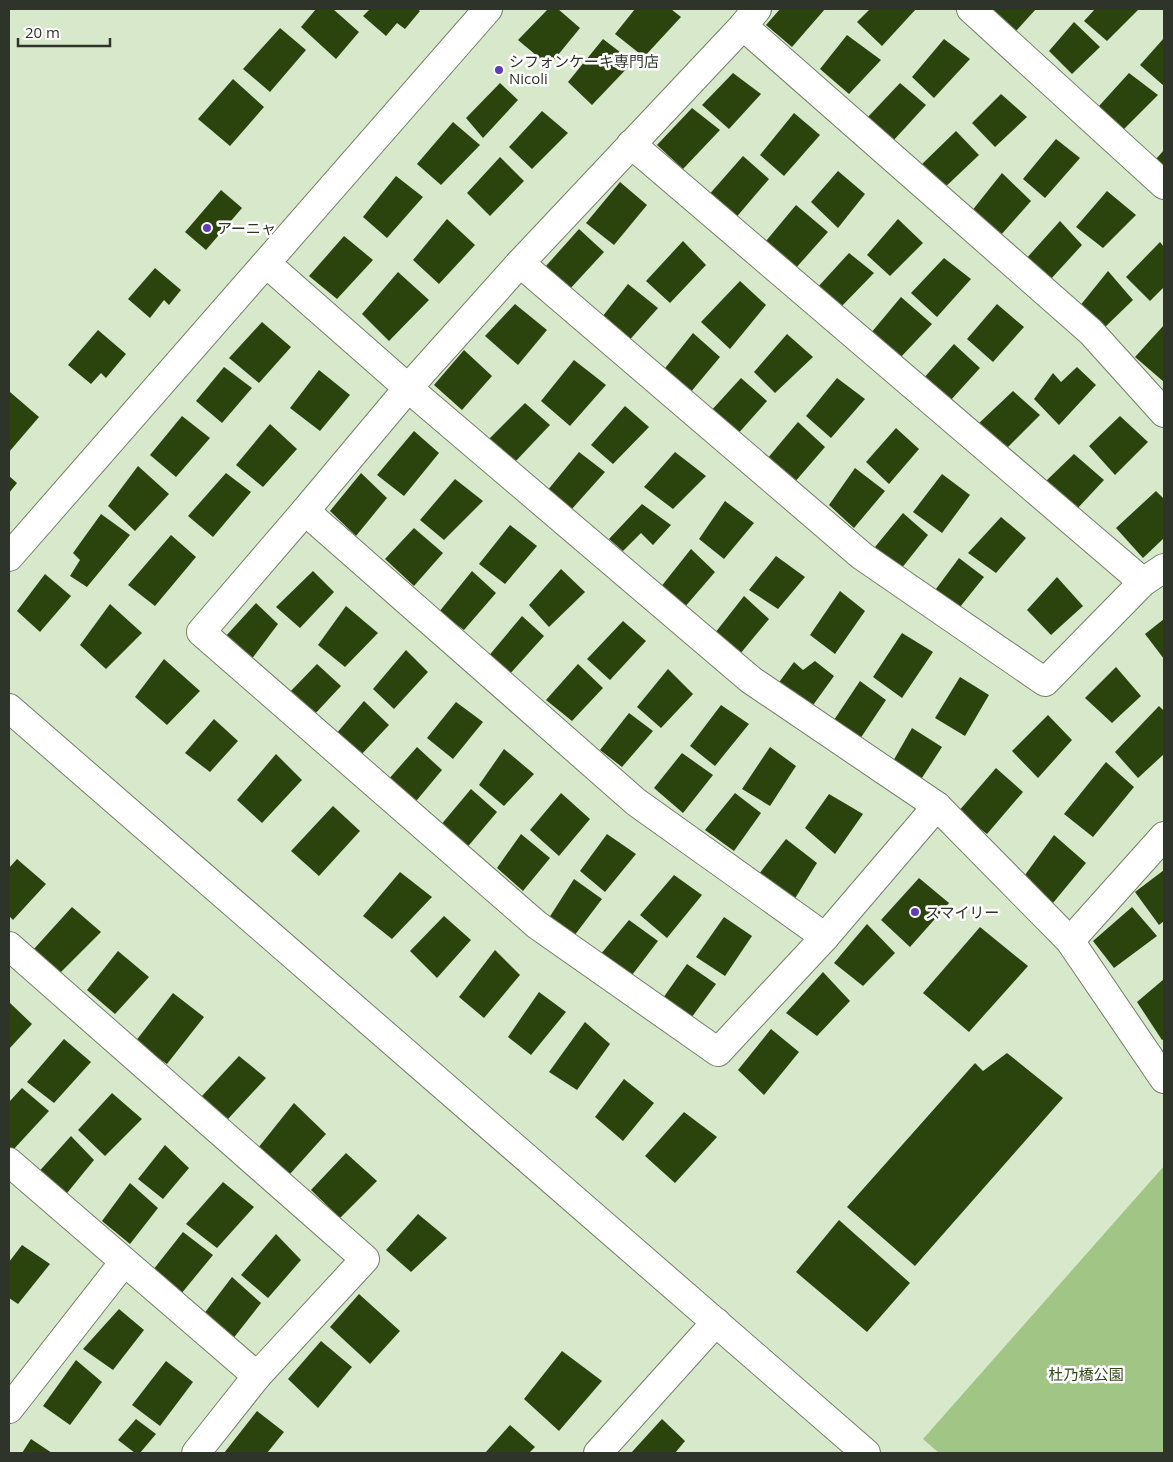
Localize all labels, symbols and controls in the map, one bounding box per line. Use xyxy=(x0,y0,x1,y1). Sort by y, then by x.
scale bar xyxy=(18,15,110,47)
text: 20 m xyxy=(25,22,60,42)
place label: シフォンケーキ専門店 Nicoli xyxy=(509,51,659,88)
marker: シフォンケーキ専門店 Nicoli xyxy=(493,64,505,76)
place label: アーニャ xyxy=(217,218,276,238)
marker: アーニャ xyxy=(201,222,213,234)
place label: スマイリー xyxy=(925,902,1000,922)
marker: スマイリー xyxy=(909,906,921,918)
park label: 杜乃橋公園 xyxy=(1048,1364,1124,1384)

